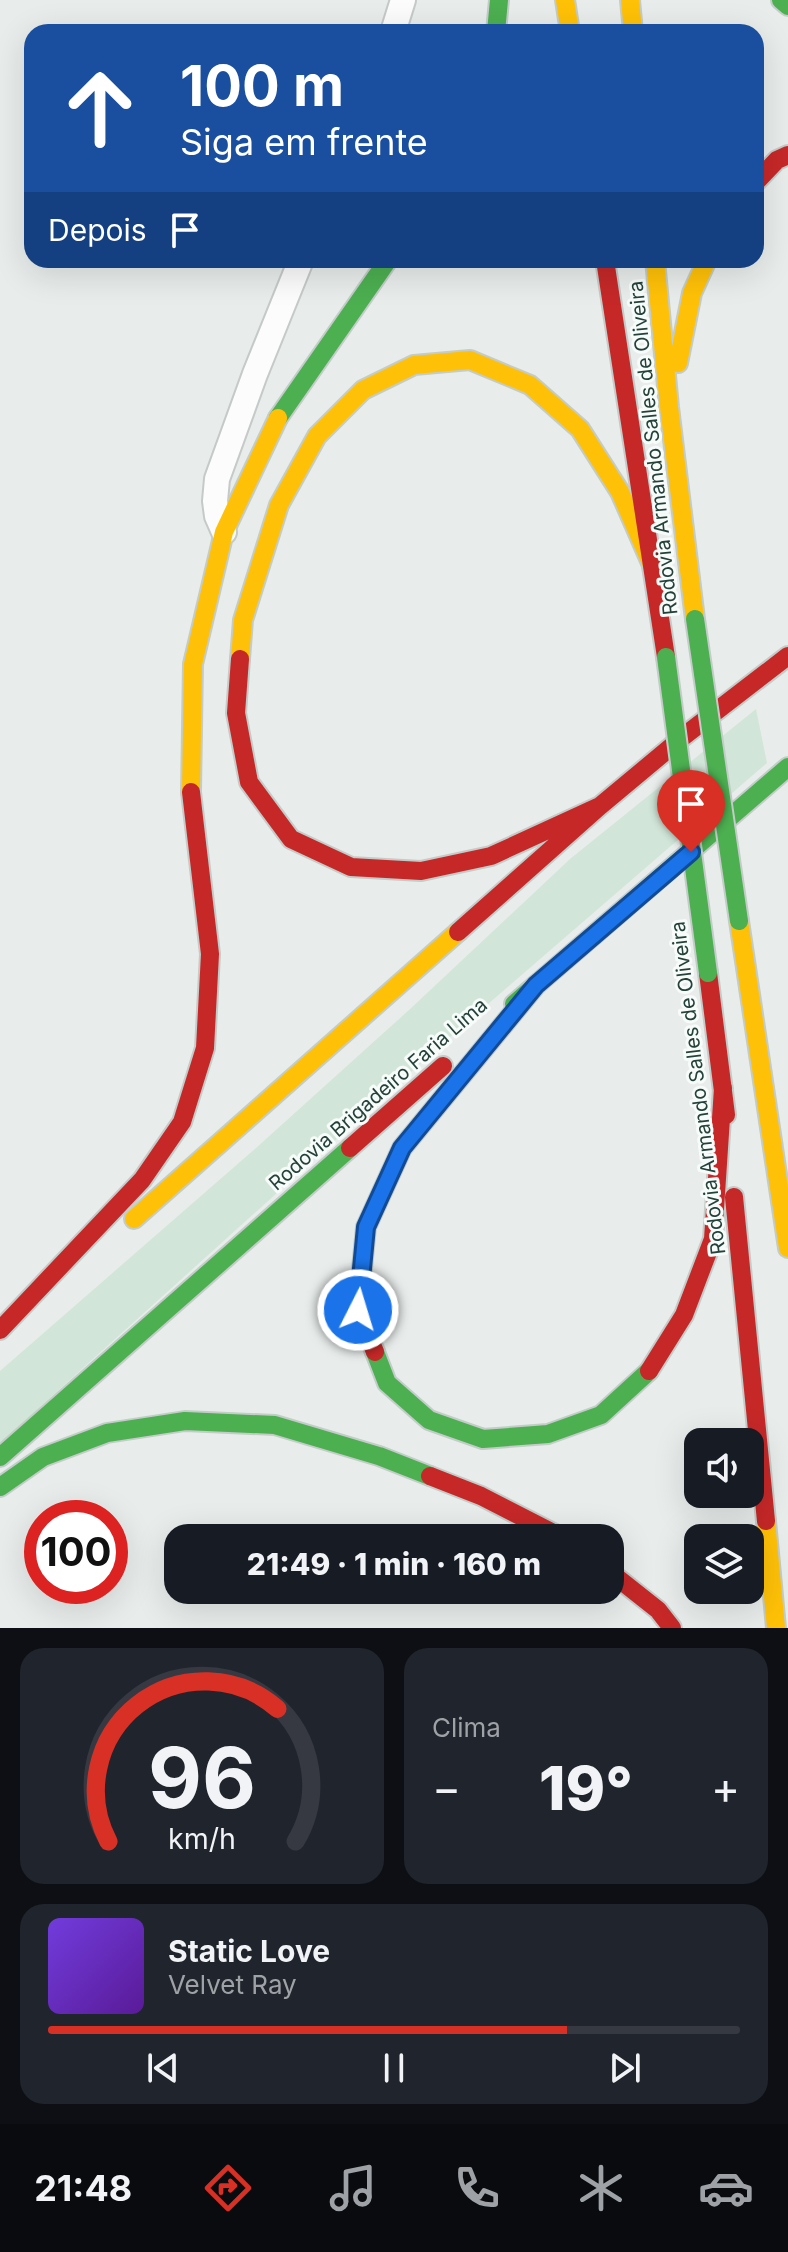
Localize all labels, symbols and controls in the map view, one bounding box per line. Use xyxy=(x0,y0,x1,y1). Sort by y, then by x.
text: 100 m xyxy=(180,52,344,120)
icon: ahead xyxy=(48,56,152,160)
text: Siga em frente xyxy=(180,120,428,164)
icon: arrive xyxy=(163,208,207,252)
text: Depois xyxy=(48,212,147,248)
street label: Rodovia Armando Salles de Oliveira xyxy=(624,280,682,616)
pin xyxy=(657,770,725,852)
icon: arrive xyxy=(669,782,713,826)
street label: Rodovia Armando Salles de Oliveira xyxy=(666,920,730,1256)
street label: Rodovia Brigadeiro Faria Lima xyxy=(264,993,492,1195)
position arrow xyxy=(316,1268,400,1352)
map controls xyxy=(684,1428,764,1604)
button: sound xyxy=(684,1428,764,1508)
speed limit sign: 100 xyxy=(24,1500,128,1604)
button: layers xyxy=(684,1524,764,1604)
text: 21:49 · 1 min · 160 m xyxy=(247,1546,541,1582)
text: Clima xyxy=(432,1712,501,1743)
text: 96 xyxy=(148,1727,256,1828)
text: 19° xyxy=(539,1752,633,1824)
text: − xyxy=(432,1761,461,1815)
text: + xyxy=(711,1761,740,1815)
text: km/h xyxy=(168,1821,236,1856)
text: Static Love xyxy=(168,1933,330,1969)
text: Velvet Ray xyxy=(168,1969,297,2000)
icon: previous xyxy=(141,2046,185,2090)
icon: pause xyxy=(372,2046,416,2090)
icon: next xyxy=(603,2046,647,2090)
icon: directions xyxy=(200,2160,256,2216)
icon: music xyxy=(325,2160,381,2216)
icon: phone xyxy=(449,2160,505,2216)
icon: climate xyxy=(573,2160,629,2216)
icon: car xyxy=(698,2160,754,2216)
text: 21:48 xyxy=(34,2166,132,2210)

